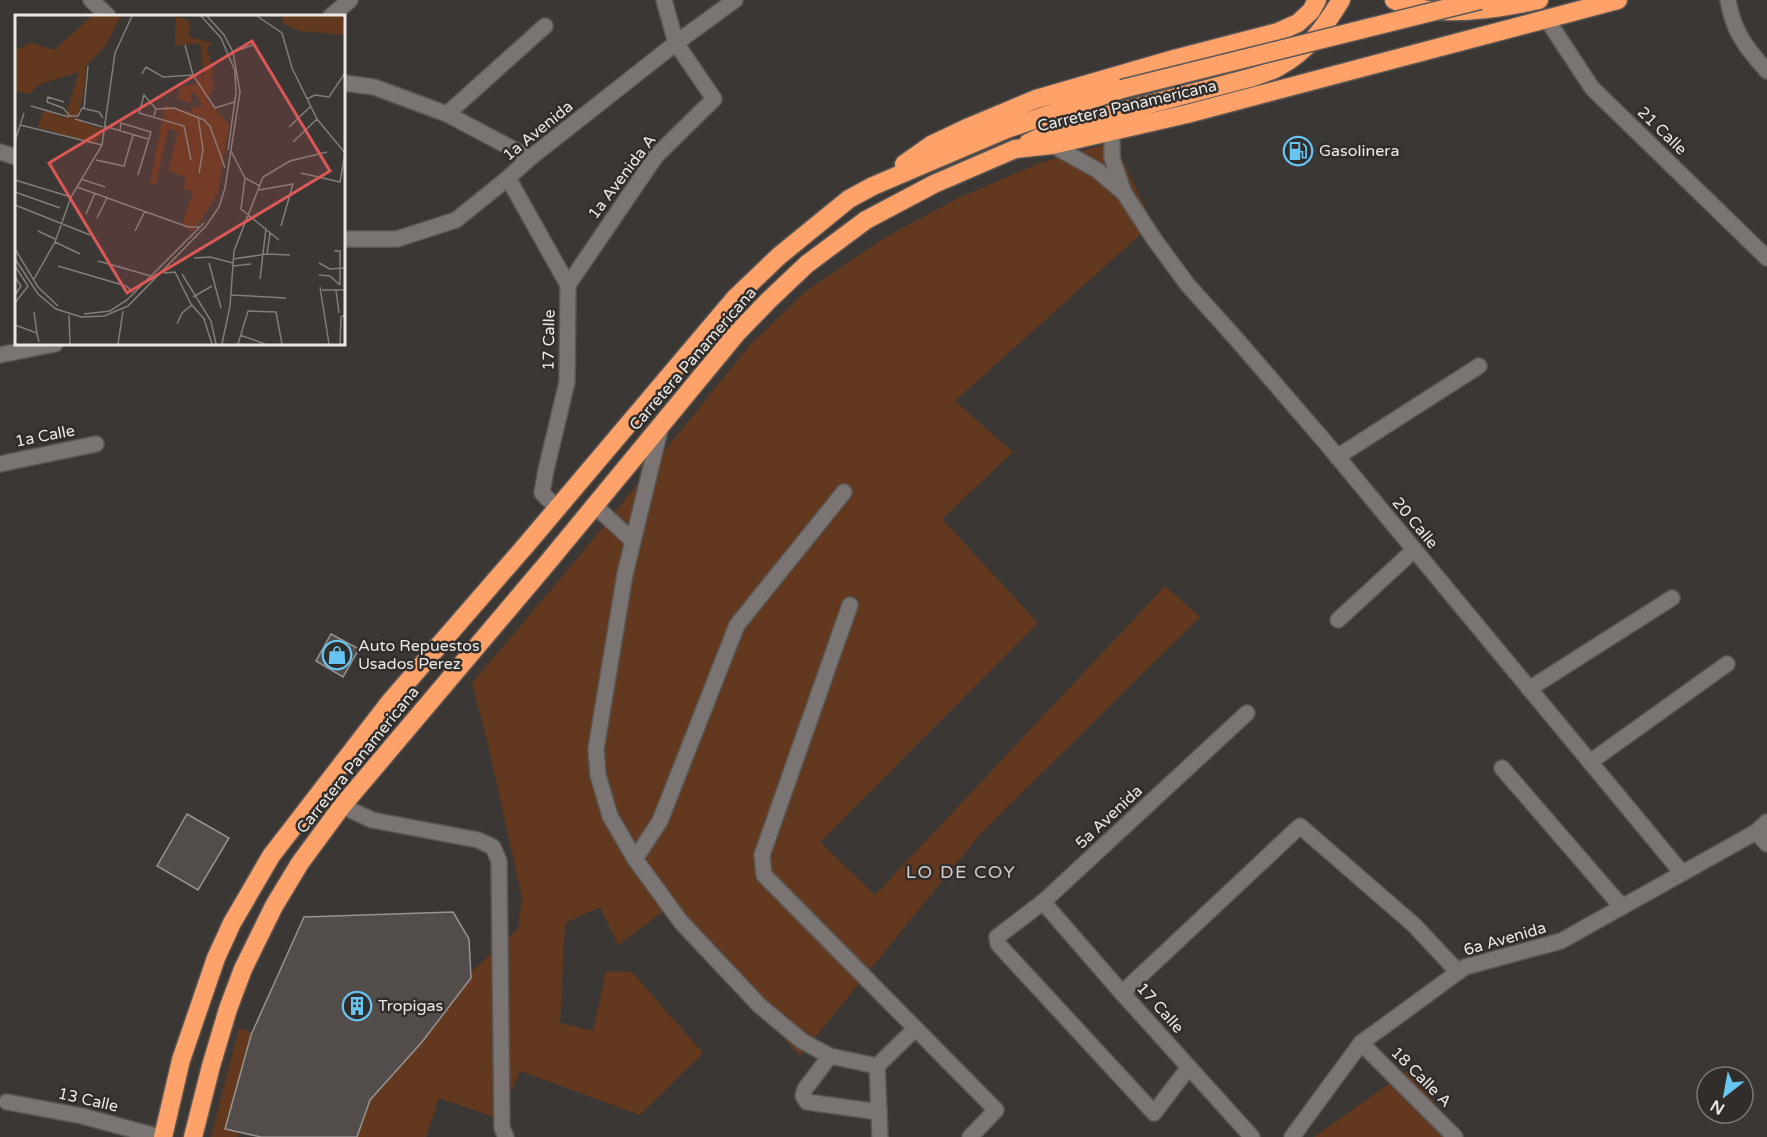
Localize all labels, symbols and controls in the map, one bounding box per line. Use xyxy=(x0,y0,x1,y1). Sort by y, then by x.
inset map xyxy=(15,15,345,345)
street label: Carretera Panamericana xyxy=(1035,76,1219,136)
street label: 1a Avenida xyxy=(499,97,577,165)
street label: 21 Calle xyxy=(1633,102,1691,160)
street label: 1a Avenida A xyxy=(584,131,660,223)
fuel station icon: Gasolinera xyxy=(1282,135,1314,167)
place label: Gasolinera xyxy=(1319,141,1399,161)
street label: Carretera Panamericana xyxy=(625,283,761,435)
street label: 17 Calle xyxy=(538,309,560,371)
street label: 1a Calle xyxy=(13,420,77,452)
street label: 20 Calle xyxy=(1388,493,1442,553)
place label: Auto Repuestos Usados Perez xyxy=(358,636,480,674)
shop icon: Auto Repuestos Usados Perez xyxy=(321,639,353,671)
street label: Carretera Panamericana xyxy=(292,682,424,838)
street label: 5a Avenida xyxy=(1071,781,1147,853)
district label: LO DE COY xyxy=(906,861,1016,883)
street label: 6a Avenida xyxy=(1461,918,1549,960)
street label: 17 Calle xyxy=(1132,978,1188,1038)
building icon: Tropigas xyxy=(341,990,373,1022)
place label: Tropigas xyxy=(378,996,443,1016)
street label: 18 Calle A xyxy=(1387,1043,1456,1112)
north arrow xyxy=(1695,1065,1755,1125)
street label: 13 Calle xyxy=(56,1083,120,1117)
text: N xyxy=(1707,1095,1728,1119)

